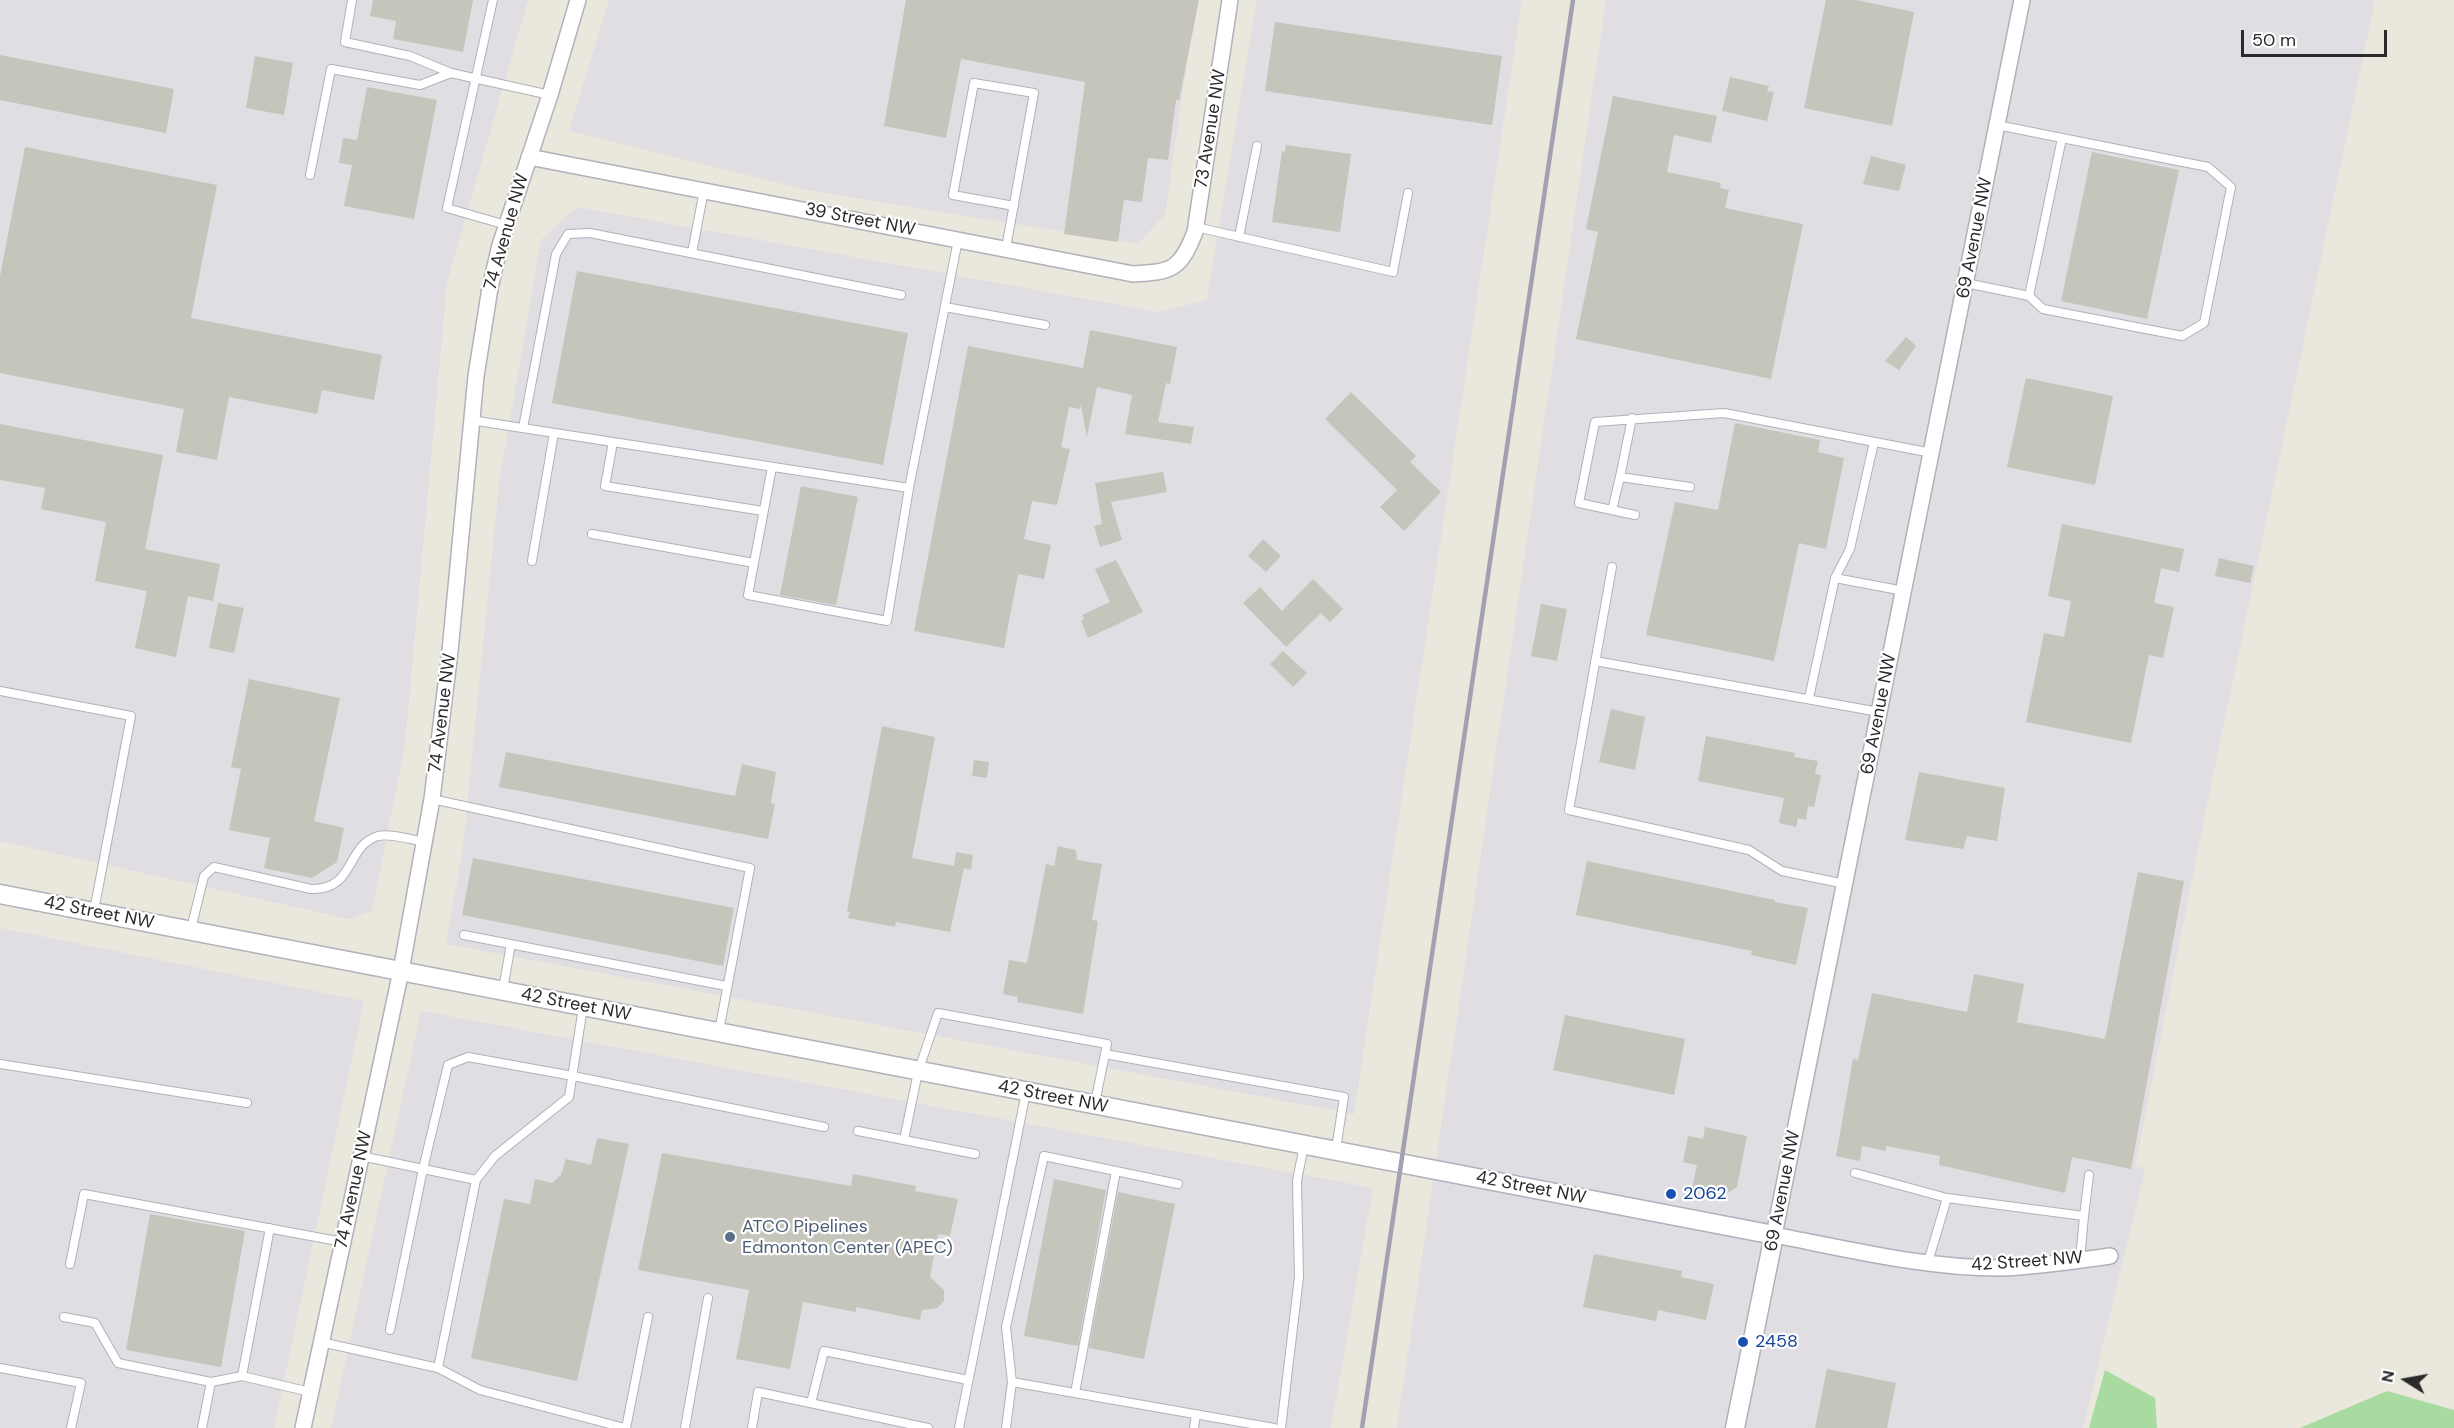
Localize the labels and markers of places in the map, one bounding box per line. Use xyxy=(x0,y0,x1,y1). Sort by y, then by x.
place label: 2062 xyxy=(1683,1183,1727,1205)
marker: 2062 xyxy=(1664,1187,1678,1201)
place label: ATCO Pipelines Edmonton Center (APEC) xyxy=(742,1216,953,1258)
marker: ATCO Pipelines Edmonton Center (APEC) xyxy=(723,1230,737,1244)
place label: 2458 xyxy=(1755,1331,1798,1353)
marker: 2458 xyxy=(1736,1335,1750,1349)

